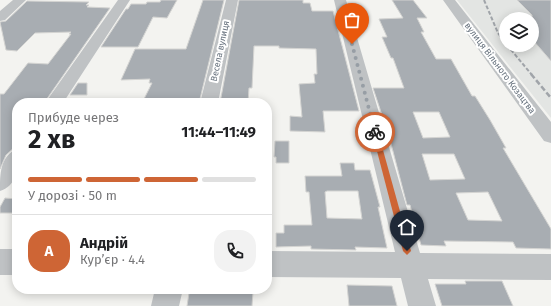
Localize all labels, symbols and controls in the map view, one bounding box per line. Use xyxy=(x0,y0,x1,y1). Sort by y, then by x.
pin xyxy=(335,3,369,44)
icon: bag xyxy=(341,9,363,31)
map controls xyxy=(499,12,539,52)
button: layers xyxy=(499,12,539,52)
street label: Весела вулиця xyxy=(209,20,231,82)
street label: вулиця Вільного Козацтва xyxy=(463,21,537,115)
text: Прибуде через xyxy=(28,110,119,125)
courier xyxy=(355,112,395,152)
icon: bike xyxy=(364,121,386,143)
text: 11:44–11:49 xyxy=(181,123,256,141)
text: 2 хв xyxy=(28,124,75,155)
text: У дорозі · 50 m xyxy=(28,188,117,203)
pin xyxy=(390,210,424,251)
icon: home xyxy=(396,216,418,238)
button: phone xyxy=(214,230,256,272)
text: Андрій xyxy=(80,234,128,252)
text: А xyxy=(45,242,53,260)
text: Кур’єр · 4.4 xyxy=(80,252,145,267)

